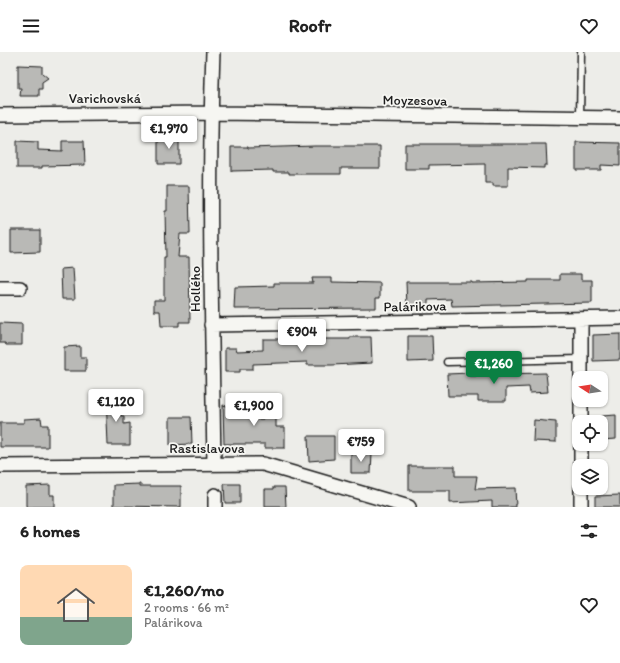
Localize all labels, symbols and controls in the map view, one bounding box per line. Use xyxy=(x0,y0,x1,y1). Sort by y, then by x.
icon: menu xyxy=(20,15,42,37)
text: Roofr xyxy=(289,15,331,37)
icon: heart xyxy=(578,15,600,37)
street label: Varichovská xyxy=(69,90,142,107)
street label: Moyzesova xyxy=(382,91,448,110)
pin: €1,970 xyxy=(136,116,202,150)
text: €1,970 xyxy=(150,121,188,136)
street label: Hollého xyxy=(187,266,204,312)
street label: Palárikova xyxy=(383,297,447,316)
pin: €904 xyxy=(278,319,326,353)
text: €904 xyxy=(287,324,317,339)
pin: €1,260 xyxy=(461,351,527,385)
text: €1,260 xyxy=(475,356,513,371)
north arrow xyxy=(572,371,608,407)
map controls xyxy=(572,371,608,495)
pin: €1,120 xyxy=(83,389,149,423)
pin: €1,900 xyxy=(221,393,287,427)
text: €1,120 xyxy=(97,394,135,409)
text: €1,900 xyxy=(234,398,274,413)
button: locate xyxy=(572,415,608,451)
pin: €759 xyxy=(337,429,385,463)
text: €759 xyxy=(347,434,375,449)
street label: Rastislavova xyxy=(169,440,245,457)
button: layers xyxy=(572,459,608,495)
icon: filters xyxy=(578,520,600,542)
text: 6 homes xyxy=(20,521,80,541)
text: €1,260/mo xyxy=(144,580,224,600)
icon: home xyxy=(52,581,100,629)
icon: heart xyxy=(578,594,600,616)
text: 2 rooms · 66 m² xyxy=(144,600,229,615)
text: Palárikova xyxy=(144,615,203,630)

